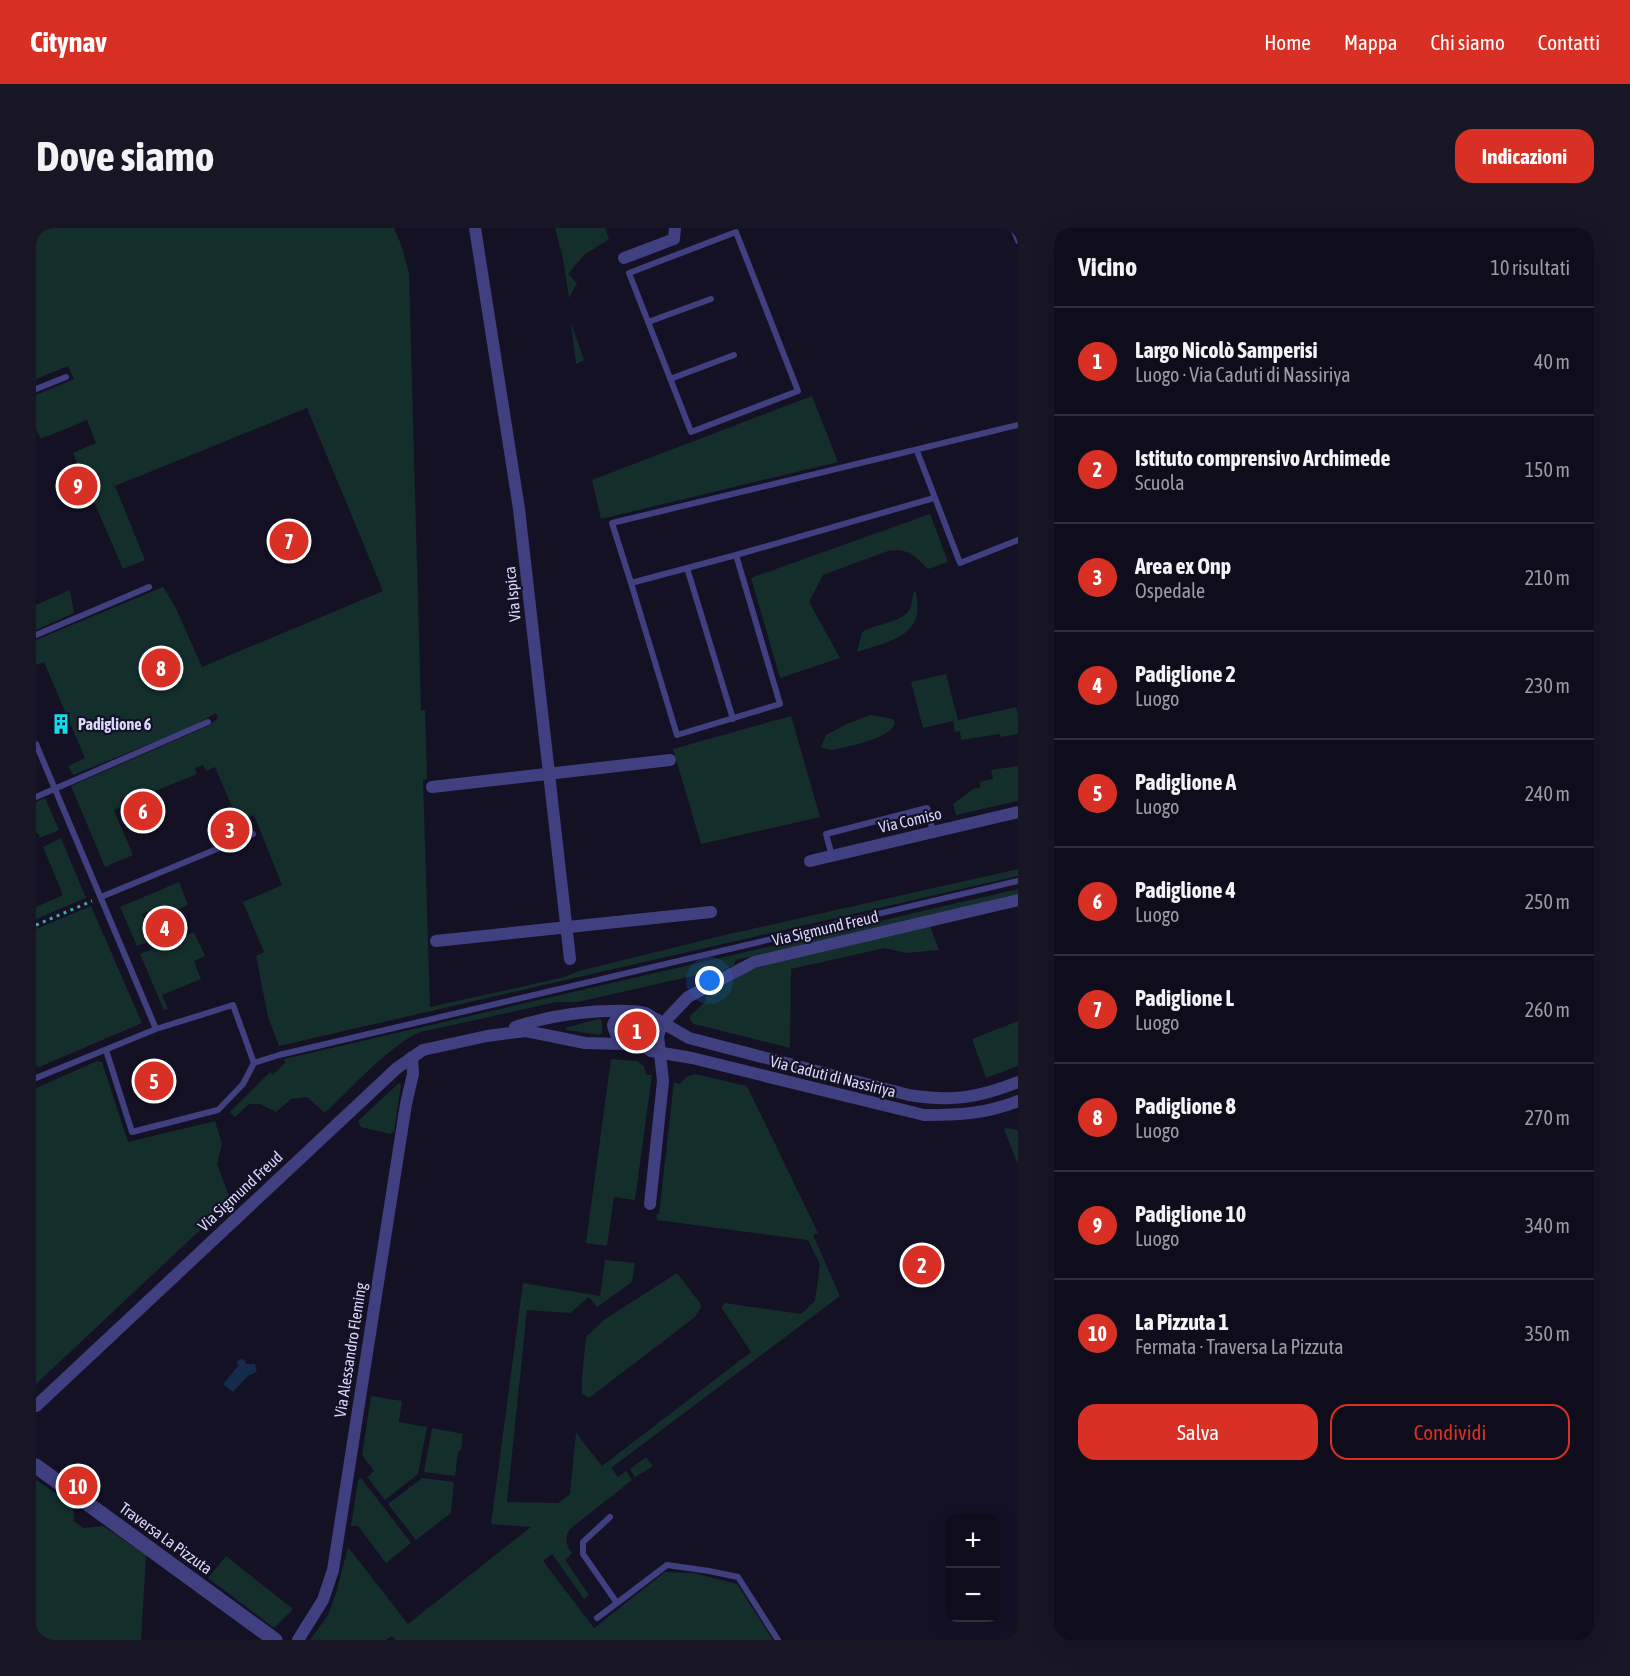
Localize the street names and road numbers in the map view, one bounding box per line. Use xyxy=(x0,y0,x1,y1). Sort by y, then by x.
street label: Via Ispica xyxy=(500,565,525,623)
street label: Via Comiso xyxy=(877,804,943,836)
street label: Via Sigmund Freud xyxy=(770,907,880,950)
street label: Via Caduti di Nassiriya xyxy=(768,1052,898,1101)
street label: Via Sigmund Freud xyxy=(194,1147,287,1235)
street label: Via Alessandro Fleming xyxy=(330,1281,371,1419)
street label: Traversa La Pizzuta xyxy=(116,1498,216,1578)

